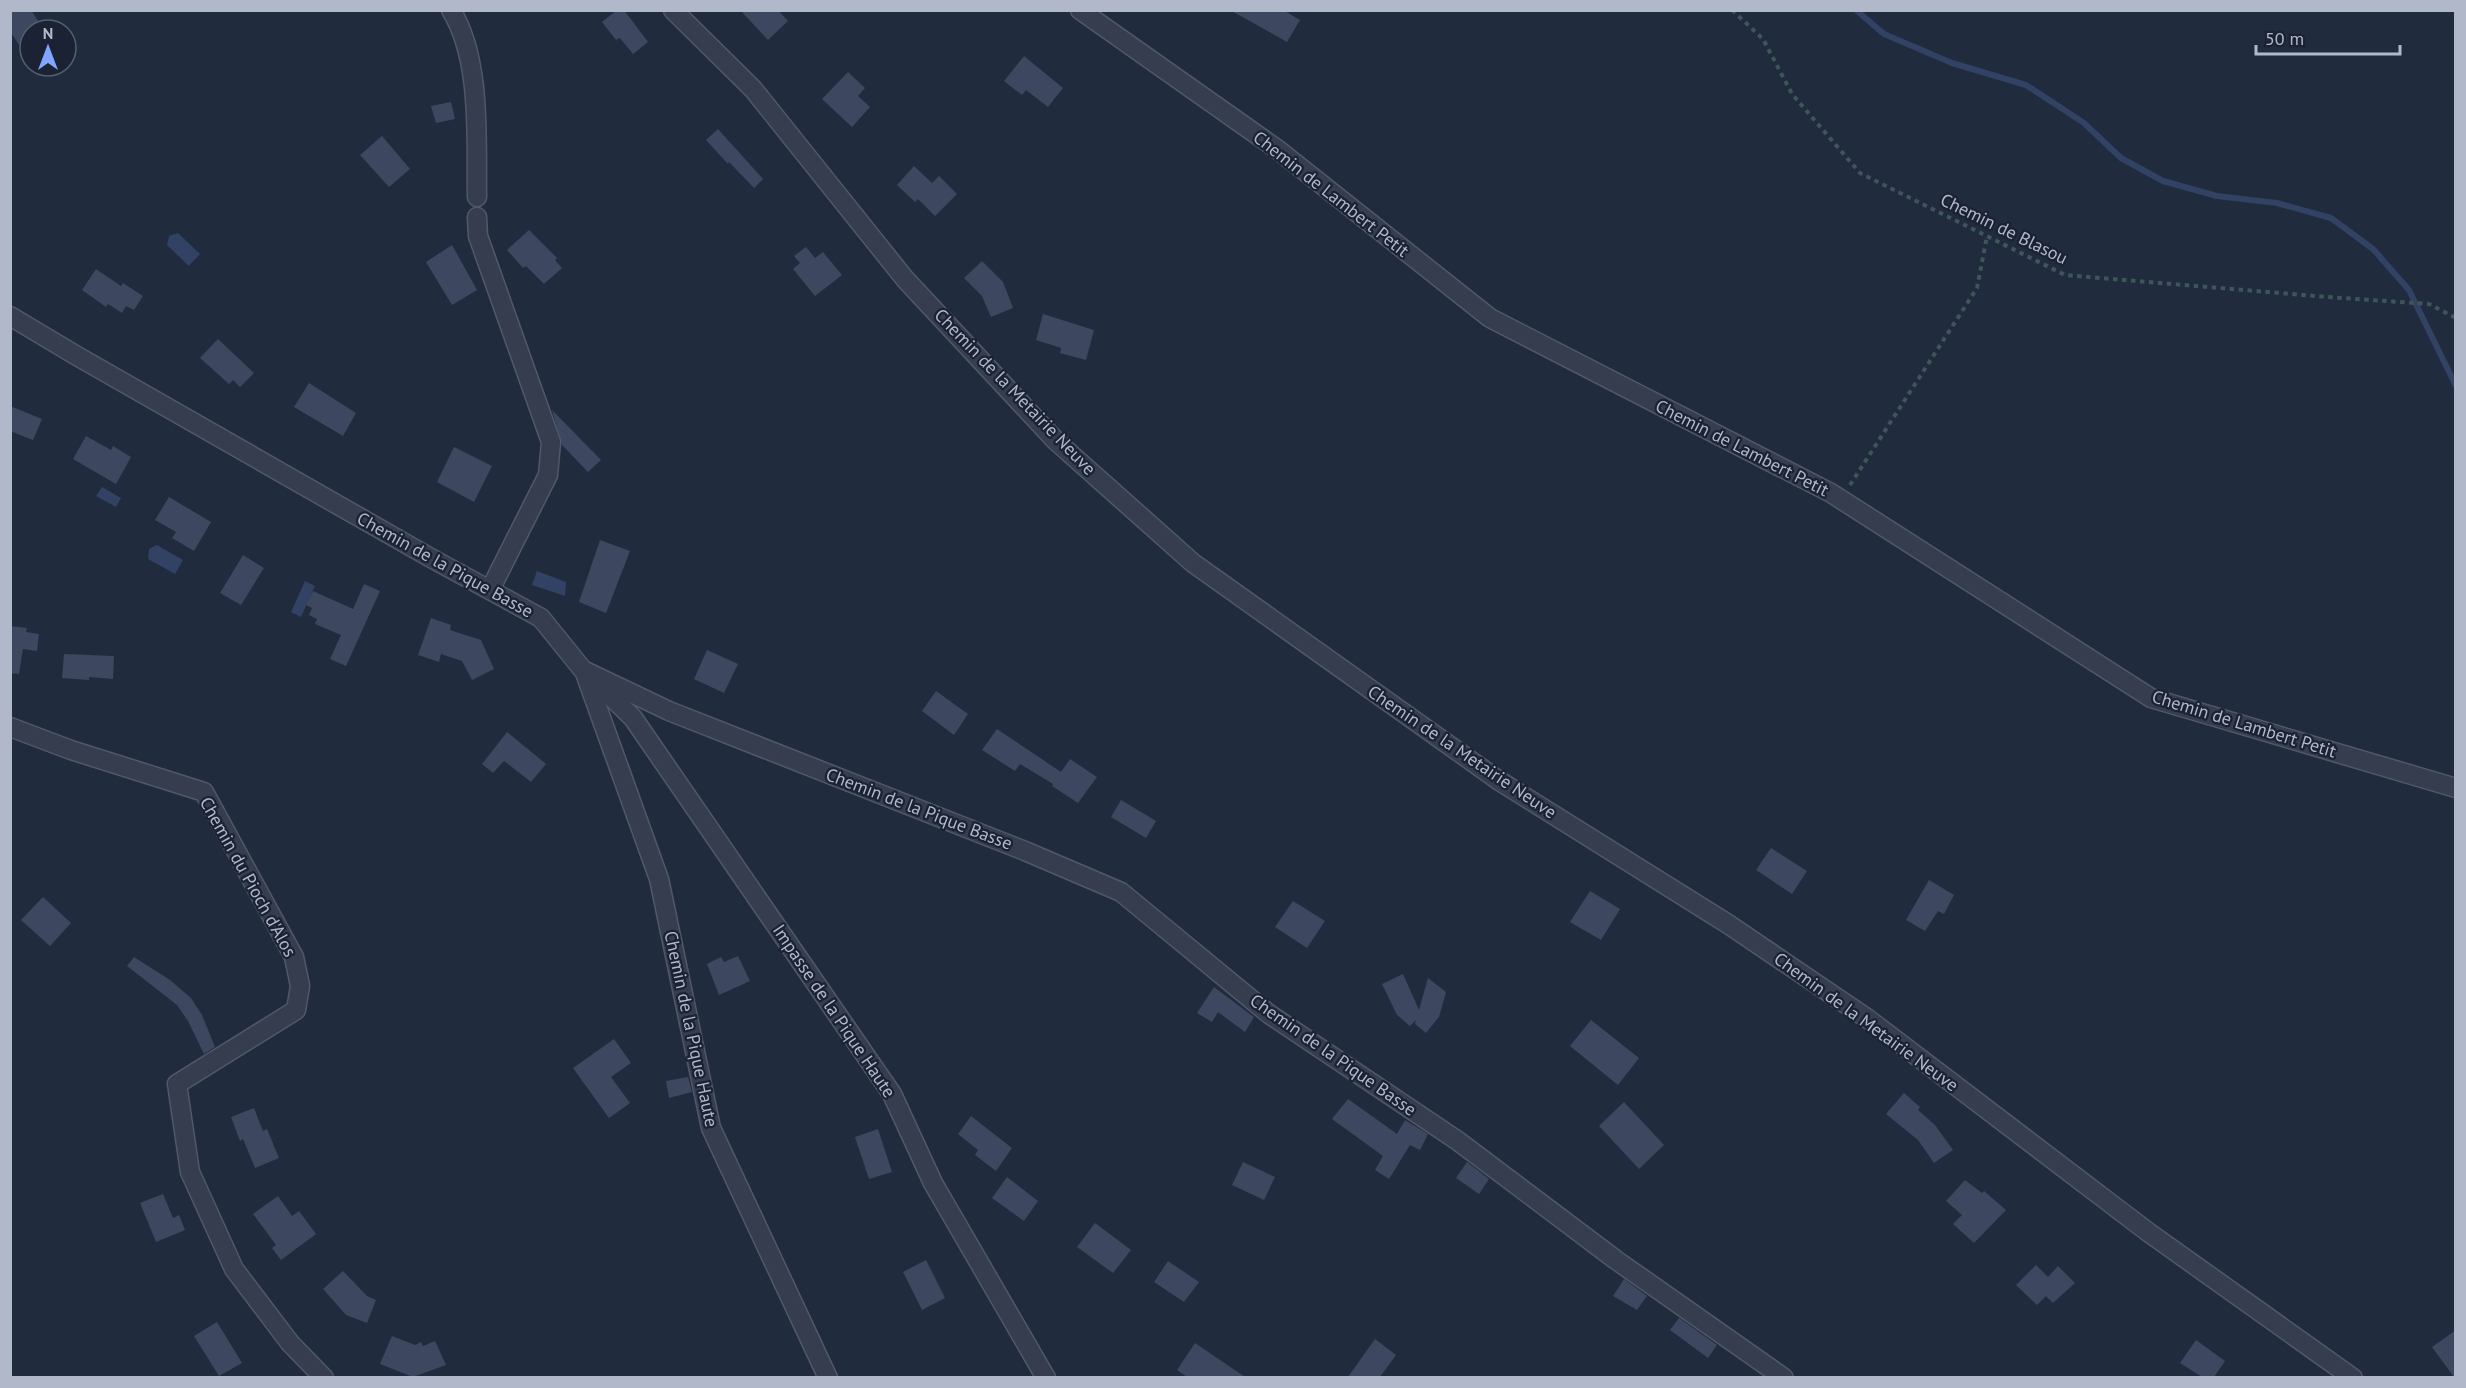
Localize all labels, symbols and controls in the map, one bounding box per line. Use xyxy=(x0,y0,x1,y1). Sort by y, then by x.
north arrow xyxy=(18,18,78,78)
scale bar xyxy=(2256,18,2400,56)
text: N xyxy=(43,23,53,43)
text: 50 m xyxy=(2265,27,2304,50)
street label: Chemin de Lambert Petit xyxy=(1249,126,1414,262)
street label: Chemin de Blasou xyxy=(1937,188,2072,269)
street label: Chemin de la Metairie Neuve xyxy=(930,304,1101,480)
street label: Chemin de Lambert Petit xyxy=(1652,394,1833,501)
street label: Chemin de la Pique Basse xyxy=(353,507,537,623)
street label: Chemin de la Metairie Neuve xyxy=(1364,680,1561,823)
street label: Chemin de Lambert Petit xyxy=(2149,685,2339,763)
street label: Chemin de la Pique Basse xyxy=(823,762,1016,855)
street label: Chemin du Pioch d'Alos xyxy=(195,793,302,961)
street label: Impasse de la Pique Haute xyxy=(768,920,901,1102)
street label: Chemin de la Pique Haute xyxy=(659,929,724,1129)
street label: Chemin de la Metairie Neuve xyxy=(1769,947,1963,1096)
street label: Chemin de la Pique Basse xyxy=(1246,988,1421,1121)

